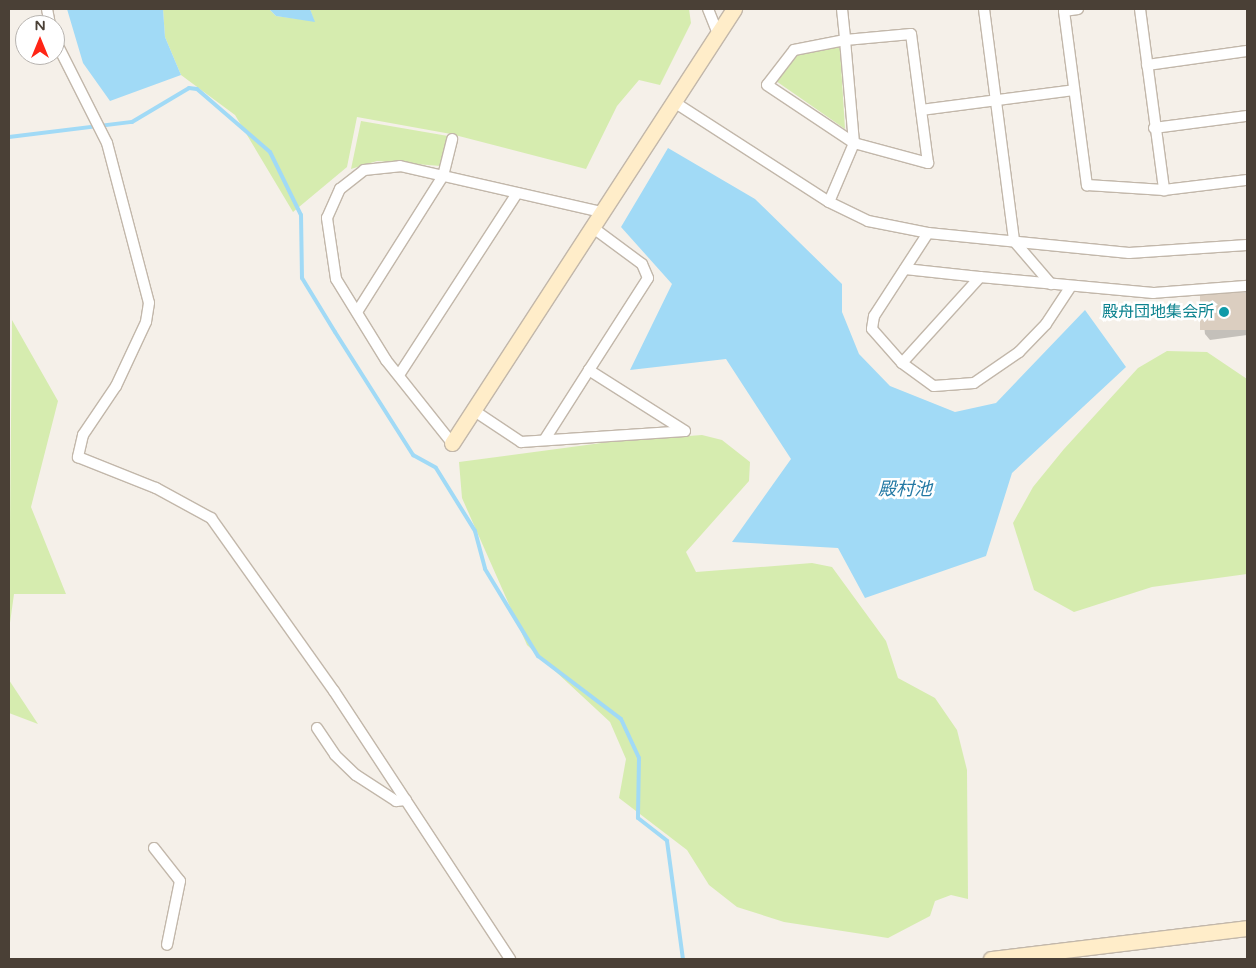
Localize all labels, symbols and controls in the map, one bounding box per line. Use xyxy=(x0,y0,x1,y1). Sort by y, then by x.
north arrow xyxy=(15,15,65,65)
text: N xyxy=(34,17,46,34)
place label: 殿舟団地集会所 xyxy=(1102,302,1214,322)
marker: 殿舟団地集会所 xyxy=(1218,306,1230,318)
water label: 殿村池 xyxy=(878,478,932,500)

